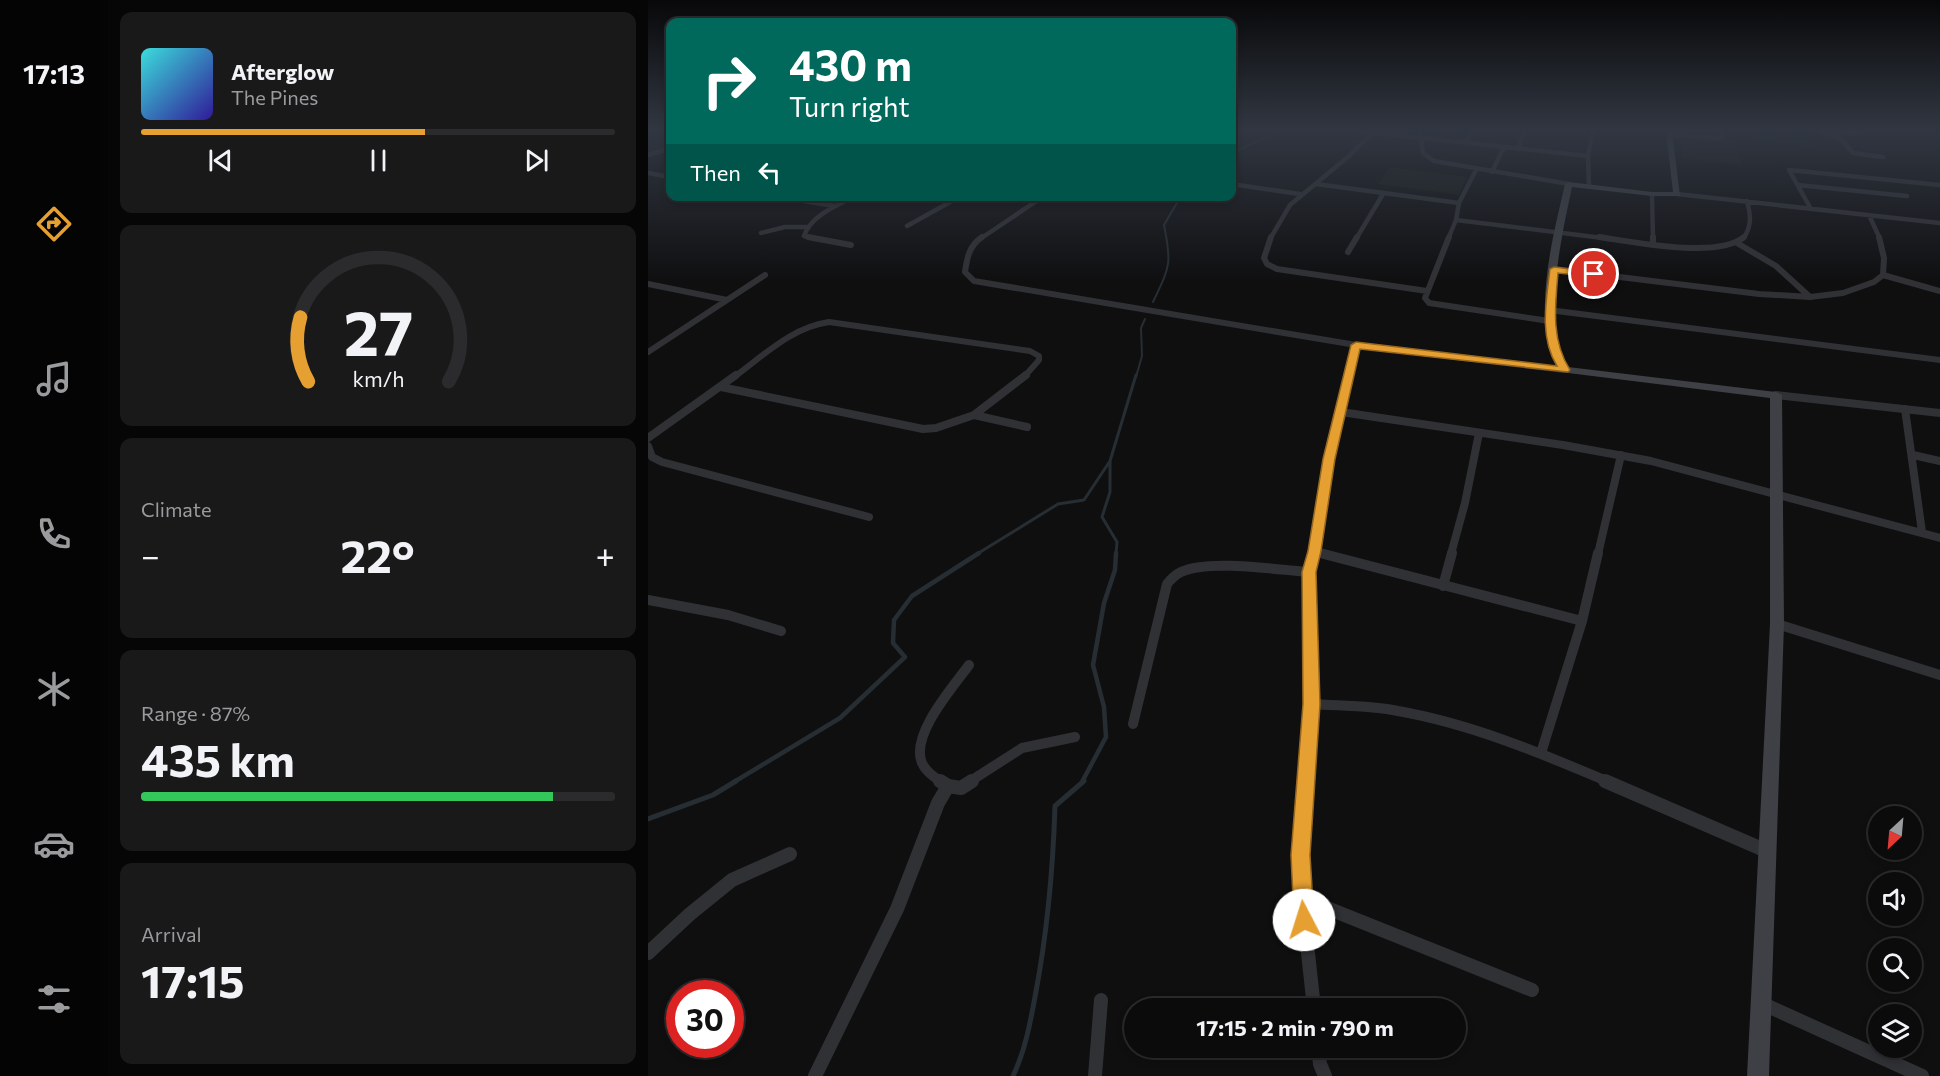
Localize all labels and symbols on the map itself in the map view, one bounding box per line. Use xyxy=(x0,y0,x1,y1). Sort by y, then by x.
pin xyxy=(1568,248,1619,299)
north arrow xyxy=(1868,806,1922,860)
position arrow xyxy=(1272,888,1336,952)
speed limit sign: 30 xyxy=(666,980,744,1058)

